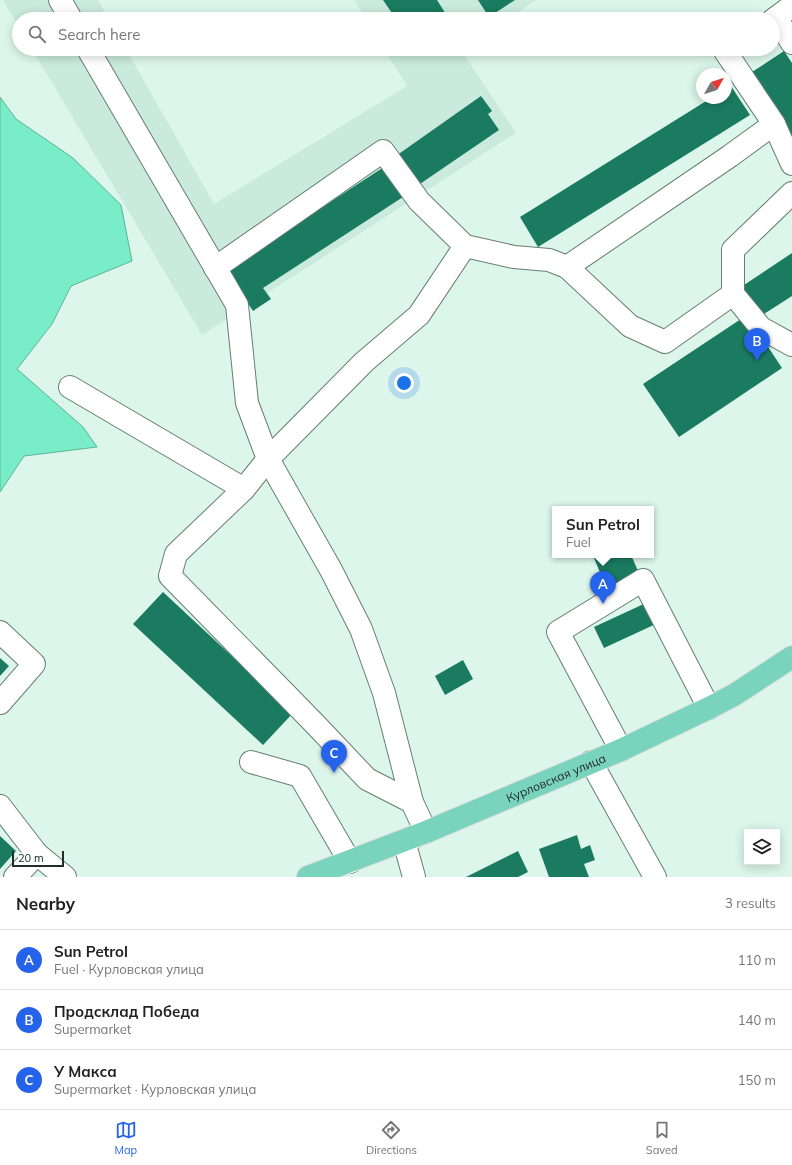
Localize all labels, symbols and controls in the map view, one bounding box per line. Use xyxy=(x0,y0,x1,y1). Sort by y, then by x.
search box xyxy=(12,12,780,56)
icon: search xyxy=(26,23,48,45)
text: Search here xyxy=(58,25,140,44)
north arrow xyxy=(696,68,732,104)
pin: B xyxy=(744,328,770,361)
your location xyxy=(394,373,414,393)
popup xyxy=(552,506,654,558)
text: Sun Petrol xyxy=(566,515,640,534)
text: Fuel xyxy=(566,534,591,550)
pin: A xyxy=(590,571,616,604)
pin: C xyxy=(321,740,347,773)
street label: Курловская улица xyxy=(504,750,608,805)
map controls xyxy=(744,829,780,865)
button: layers xyxy=(744,829,780,865)
scale bar xyxy=(12,849,64,868)
text: 20 m xyxy=(18,851,44,865)
text: Nearby xyxy=(16,893,75,914)
text: 3 results xyxy=(725,895,776,911)
text: Sun Petrol xyxy=(54,942,128,961)
text: A xyxy=(24,952,34,968)
text: 110 m xyxy=(738,952,776,968)
text: Fuel · Курловская улица xyxy=(54,961,204,977)
text: Продсклад Победа xyxy=(54,1002,199,1021)
text: B xyxy=(25,1012,33,1028)
text: 140 m xyxy=(738,1012,776,1028)
text: Supermarket xyxy=(54,1021,131,1037)
text: У Макса xyxy=(54,1062,117,1081)
text: C xyxy=(25,1072,33,1088)
text: 150 m xyxy=(738,1072,776,1088)
text: Supermarket · Курловская улица xyxy=(54,1081,256,1097)
tab: Map xyxy=(114,1119,137,1157)
tab: Directions xyxy=(366,1119,417,1157)
tab: Saved xyxy=(646,1119,678,1157)

